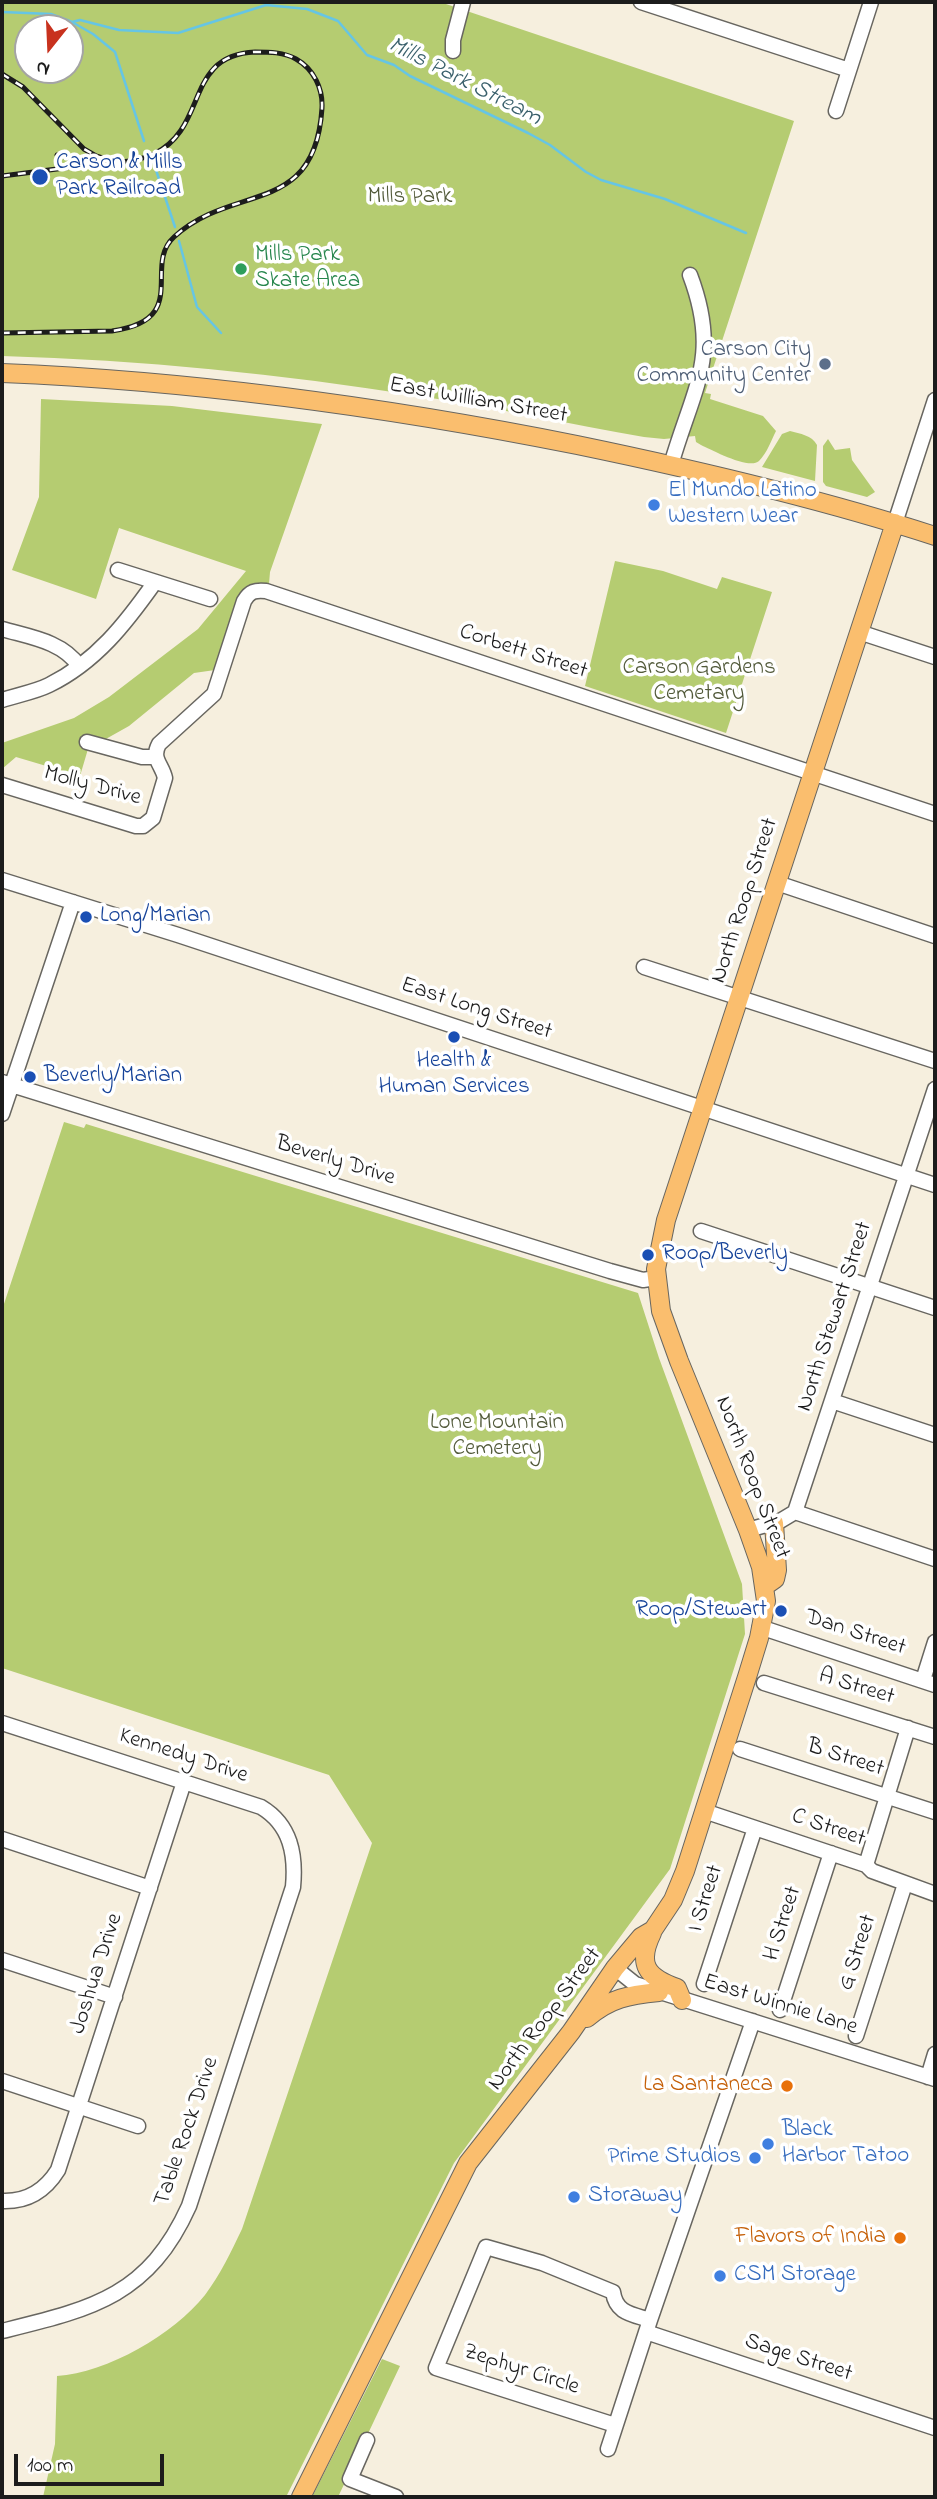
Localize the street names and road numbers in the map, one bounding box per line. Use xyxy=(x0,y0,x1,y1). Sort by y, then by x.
street label: East William Street xyxy=(387,373,569,431)
street label: Corbett Street xyxy=(455,619,591,687)
street label: Molly Drive xyxy=(40,761,144,813)
street label: North Roop Street xyxy=(706,815,786,987)
street label: East Long Street xyxy=(397,973,555,1047)
street label: Beverly Drive xyxy=(272,1131,398,1193)
street label: North Stewart Street xyxy=(792,1219,880,1415)
street label: North Roop Street xyxy=(707,1393,795,1563)
street label: Dan Street xyxy=(801,1605,909,1663)
street label: A Street xyxy=(815,1663,897,1713)
street label: Kennedy Drive xyxy=(115,1723,251,1791)
street label: B Street xyxy=(803,1734,887,1784)
street label: C Street xyxy=(787,1804,869,1854)
street label: I Street xyxy=(683,1862,731,1936)
street label: H Street xyxy=(759,1883,809,1965)
street label: Joshua Drive xyxy=(66,1910,130,2038)
street label: G Street xyxy=(834,1912,884,1994)
street label: North Roop Street xyxy=(483,1943,609,2097)
street label: East Winnie Lane xyxy=(699,1969,861,2043)
street label: Table Rock Drive xyxy=(150,2054,226,2210)
street label: Sage Street xyxy=(741,2329,855,2389)
street label: Zephyr Circle xyxy=(460,2339,582,2403)

